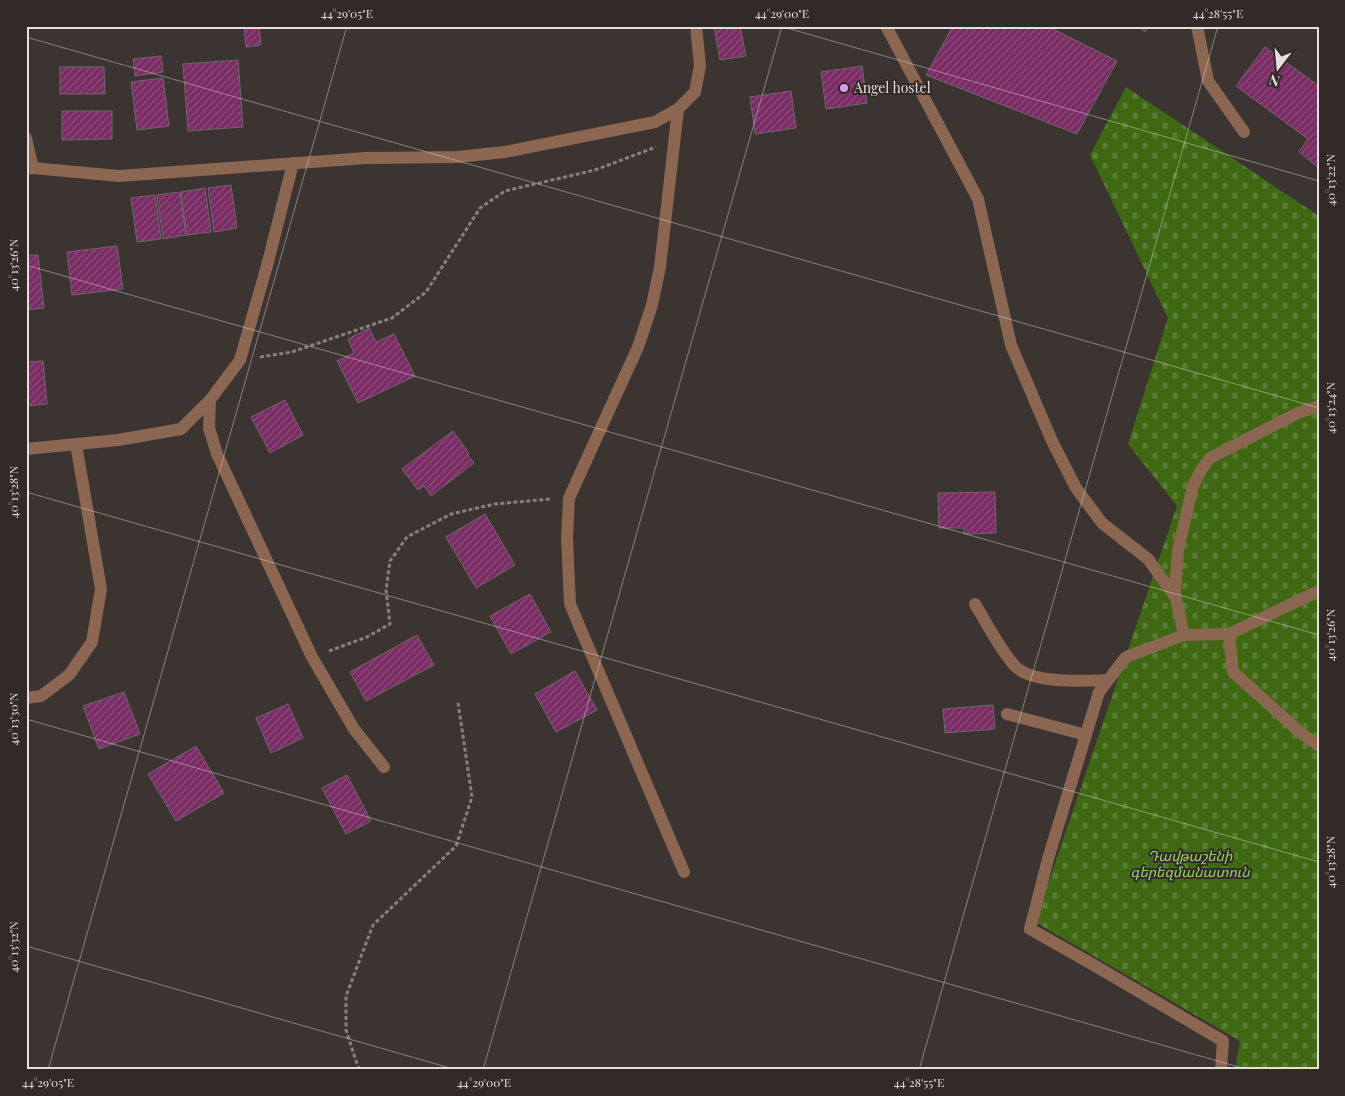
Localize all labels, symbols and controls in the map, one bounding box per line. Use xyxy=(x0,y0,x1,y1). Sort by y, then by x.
text: 44°29'05"E xyxy=(321,5,373,21)
text: 44°29'00"E xyxy=(755,5,809,21)
text: 44°28'55"E xyxy=(1193,5,1243,21)
north arrow xyxy=(1252,42,1302,92)
text: N xyxy=(1267,70,1282,92)
place label: Angel hostel xyxy=(853,78,931,97)
marker: Angel hostel xyxy=(838,82,850,94)
text: 40°13'22"N xyxy=(1322,154,1338,206)
text: 40°13'26"N xyxy=(5,238,21,291)
text: 40°13'24"N xyxy=(1322,382,1338,434)
text: 40°13'28"N xyxy=(5,465,21,518)
text: 40°13'26"N xyxy=(1322,608,1338,661)
text: 40°13'30"N xyxy=(5,692,21,745)
text: 40°13'28"N xyxy=(1322,835,1338,888)
park label: Դավթաշենի գերեզմանատուն xyxy=(1130,846,1250,881)
text: 40°13'32"N xyxy=(5,921,21,973)
text: 44°29'05"E xyxy=(22,1074,74,1090)
text: 44°29'00"E xyxy=(457,1074,511,1090)
text: 44°28'55"E xyxy=(894,1074,944,1090)

